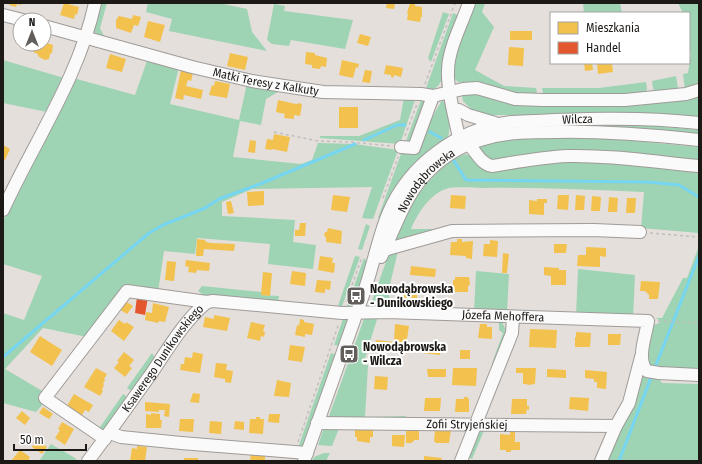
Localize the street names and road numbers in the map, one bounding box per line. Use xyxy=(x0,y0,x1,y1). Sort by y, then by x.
street label: Matki Teresy z Kalkuty xyxy=(212,65,320,98)
street label: Wilcza xyxy=(562,112,593,127)
street label: Nowodąbrowska xyxy=(395,146,457,215)
street label: Ksawerego Dunikowskiego xyxy=(119,302,206,415)
street label: Józefa Mehoffera xyxy=(462,308,545,324)
street label: Zofii Stryjeńskiej xyxy=(426,417,508,432)

